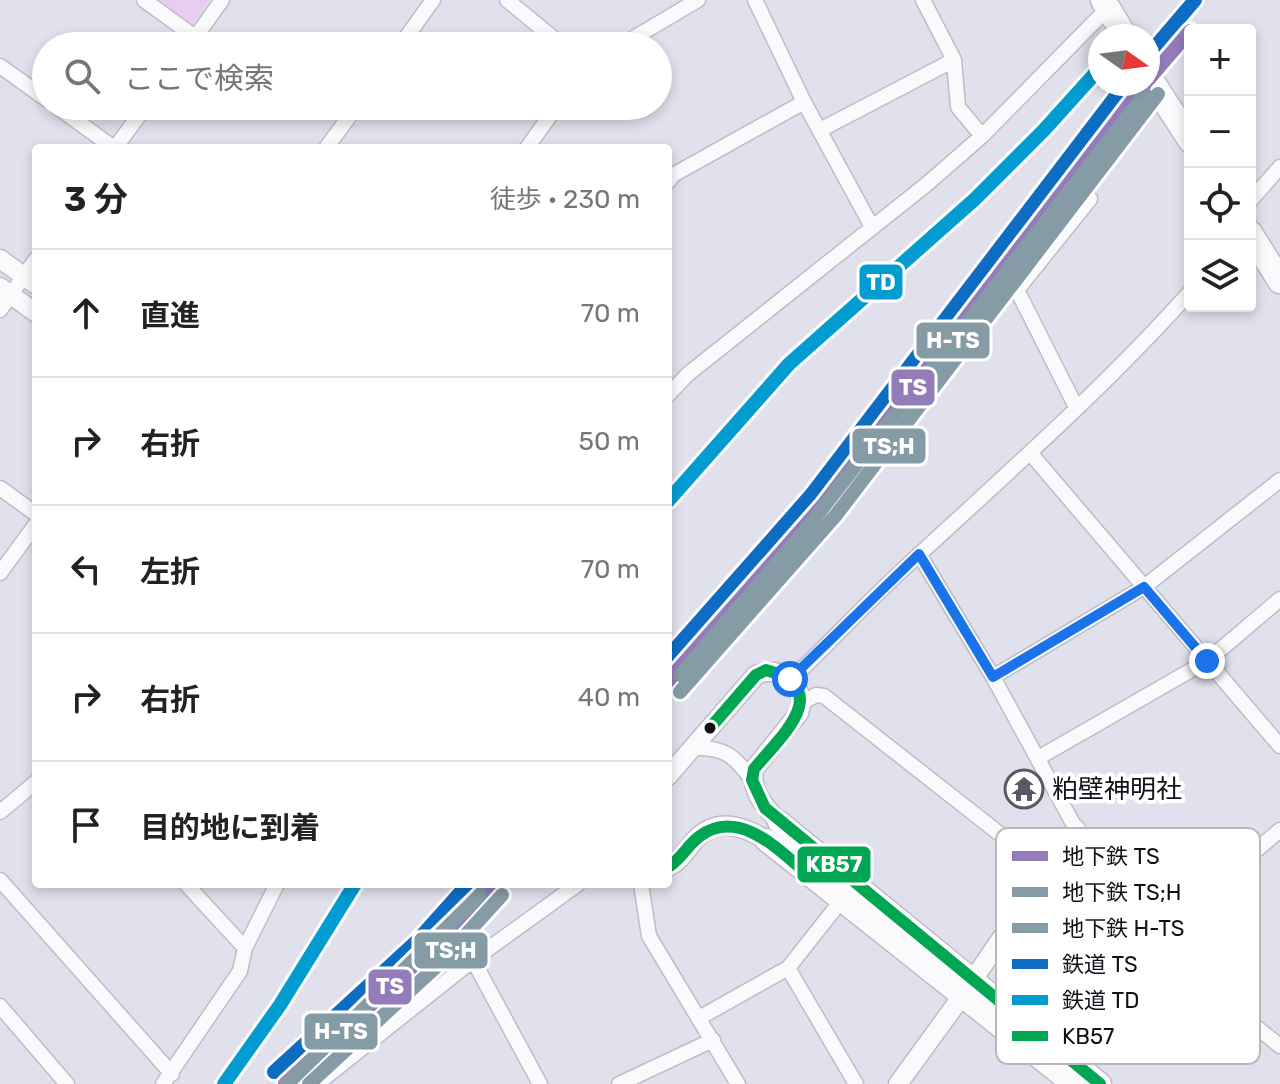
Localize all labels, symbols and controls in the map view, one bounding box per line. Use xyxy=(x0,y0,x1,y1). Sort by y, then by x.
north arrow xyxy=(1088,24,1160,96)
map controls xyxy=(1184,24,1256,312)
button: + xyxy=(1184,24,1256,96)
search box xyxy=(32,32,672,120)
icon: search xyxy=(60,54,104,98)
text: ここで検索 xyxy=(124,61,274,97)
button: − xyxy=(1184,96,1256,168)
button: locate xyxy=(1184,168,1256,240)
text: 3 分 xyxy=(64,179,128,220)
text: 徒歩 · 230 m xyxy=(490,184,640,215)
button: layers xyxy=(1184,240,1256,312)
line badge: TD xyxy=(858,263,904,301)
text: TD xyxy=(866,269,896,296)
icon: ahead xyxy=(64,291,108,335)
text: 直進 xyxy=(140,298,200,334)
text: 70 m xyxy=(581,298,640,329)
line badge: H-TS xyxy=(915,321,991,360)
text: H-TS xyxy=(926,327,980,354)
line badge: TS xyxy=(890,368,936,407)
text: TS xyxy=(899,374,927,401)
icon: right xyxy=(64,419,108,463)
text: 右折 xyxy=(140,426,200,462)
text: 50 m xyxy=(579,426,640,457)
line badge: TS;H xyxy=(851,427,927,465)
text: TS;H xyxy=(863,433,915,460)
icon: left xyxy=(64,547,108,591)
text: 左折 xyxy=(140,554,200,590)
text: 70 m xyxy=(581,554,640,585)
route end xyxy=(1189,643,1225,679)
route start xyxy=(772,661,808,697)
icon: right xyxy=(64,675,108,719)
text: 右折 xyxy=(140,682,200,718)
text: 40 m xyxy=(578,682,640,713)
unlabelled marker xyxy=(702,720,718,736)
temple icon: 粕壁神明社 xyxy=(1003,768,1045,810)
place label: 粕壁神明社 xyxy=(1052,774,1182,805)
icon: arrive xyxy=(64,803,108,847)
text: 目的地に到着 xyxy=(140,810,320,846)
legend xyxy=(996,828,1260,1064)
text: 地下鉄 TS xyxy=(1062,843,1160,870)
line badge: KB57 xyxy=(796,845,872,884)
text: KB57 xyxy=(806,851,863,878)
text: 地下鉄 TS;H xyxy=(1062,879,1181,906)
text: 地下鉄 H-TS xyxy=(1062,915,1185,942)
line badge: TS;H xyxy=(413,931,489,970)
text: TS;H xyxy=(425,937,477,964)
text: 鉄道 TS xyxy=(1062,951,1138,978)
line badge: TS xyxy=(367,968,413,1006)
text: TS xyxy=(376,973,404,1000)
text: 鉄道 TD xyxy=(1062,987,1139,1014)
line badge: H-TS xyxy=(303,1012,379,1051)
text: H-TS xyxy=(314,1018,368,1045)
text: KB57 xyxy=(1062,1023,1114,1050)

